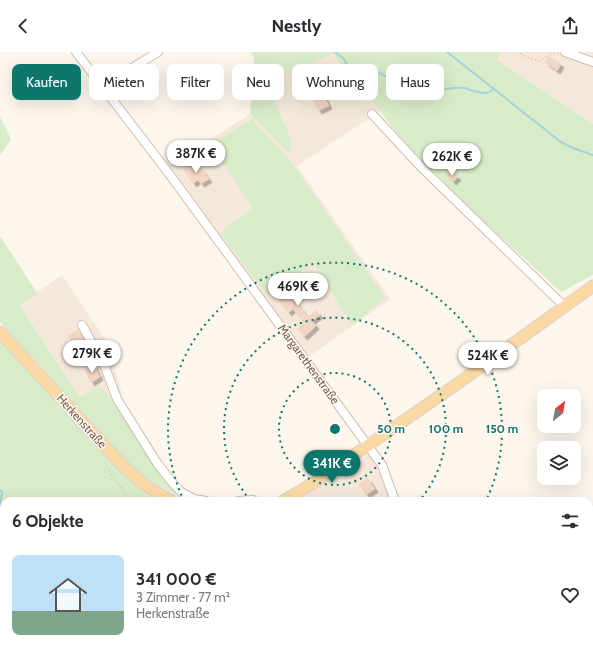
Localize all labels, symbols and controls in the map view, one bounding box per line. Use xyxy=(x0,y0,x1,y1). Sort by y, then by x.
icon: back xyxy=(12,15,34,37)
text: Nestly xyxy=(272,15,321,37)
icon: share xyxy=(559,15,581,37)
chip: Kaufen xyxy=(12,64,81,100)
chip: Mieten xyxy=(89,64,159,100)
chip: Filter xyxy=(167,64,224,100)
chip: Neu xyxy=(232,64,284,100)
chip: Wohnung xyxy=(292,64,378,100)
chip: Haus xyxy=(386,64,444,100)
pin: 387K € xyxy=(163,140,229,174)
pin: 262K € xyxy=(419,143,485,177)
text: 387K € xyxy=(176,145,216,161)
text: 262K € xyxy=(432,148,472,164)
pin: 469K € xyxy=(265,273,331,307)
text: 469K € xyxy=(277,278,319,294)
street label: Margarethenstraße xyxy=(275,321,343,407)
pin: 279K € xyxy=(59,340,125,374)
pin: 524K € xyxy=(455,342,521,376)
text: 279K € xyxy=(72,345,112,361)
text: 524K € xyxy=(467,347,509,363)
north arrow xyxy=(537,389,581,433)
map controls xyxy=(537,389,581,485)
street label: Herkenstraße xyxy=(54,391,110,451)
text: 50 m xyxy=(377,421,405,436)
text: 100 m xyxy=(429,421,463,436)
text: 150 m xyxy=(486,421,518,436)
centre of rings xyxy=(328,422,342,436)
button: layers xyxy=(537,441,581,485)
pin: 341K € xyxy=(299,450,365,484)
text: 341K € xyxy=(312,455,352,471)
icon: filters xyxy=(559,510,581,532)
text: 6 Objekte xyxy=(12,511,84,531)
text: 341 000 € xyxy=(136,569,216,589)
icon: home xyxy=(44,571,92,619)
icon: heart xyxy=(559,584,581,606)
text: 3 Zimmer · 77 m² xyxy=(136,589,230,605)
text: Herkenstraße xyxy=(136,605,209,621)

